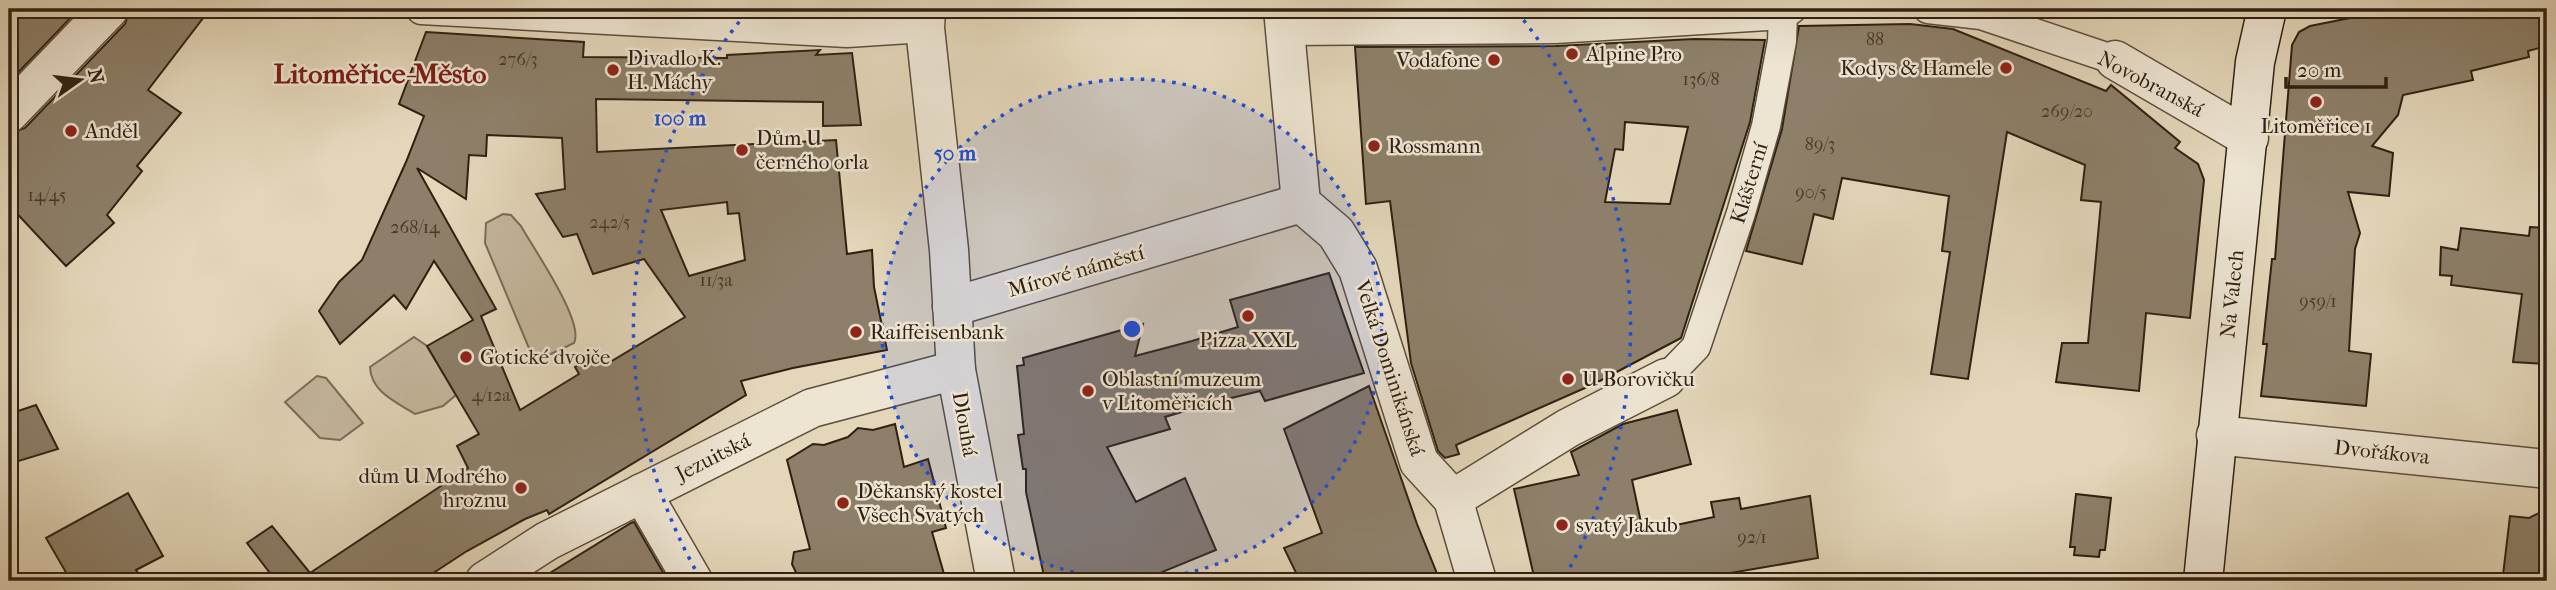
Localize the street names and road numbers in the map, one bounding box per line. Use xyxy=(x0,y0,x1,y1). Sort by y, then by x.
street label: Novobranská xyxy=(2094,46,2208,122)
street label: Klášterní xyxy=(1725,139,1773,227)
street label: Mírové náměstí xyxy=(1005,240,1148,302)
street label: Na Valech xyxy=(2215,248,2249,339)
street label: Velká Dominikánská xyxy=(1350,276,1430,459)
street label: Dlouhá xyxy=(947,390,983,459)
street label: Jezuitská xyxy=(670,428,755,487)
street label: Dvořákova xyxy=(2333,435,2431,469)

